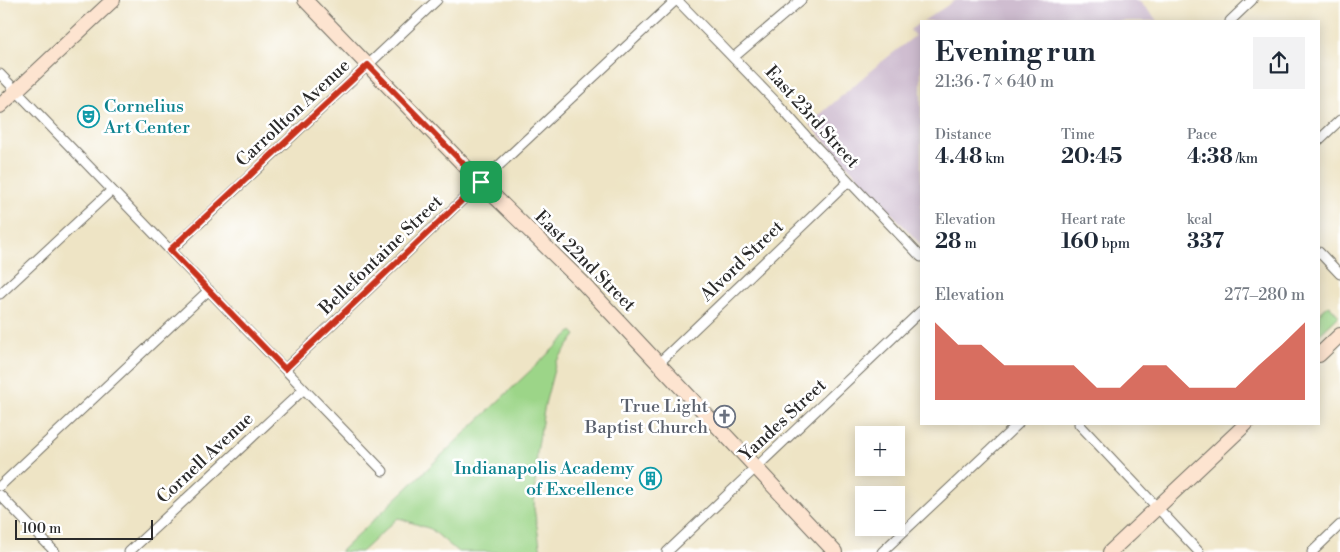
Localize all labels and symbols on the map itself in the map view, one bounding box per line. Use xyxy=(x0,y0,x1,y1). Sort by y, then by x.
street label: Carrollton Avenue xyxy=(231,54,355,172)
street label: East 23rd Street xyxy=(760,61,865,174)
place label: Cornelius Art Center xyxy=(103,95,190,139)
theatre icon: Cornelius Art Center xyxy=(76,104,100,128)
pin xyxy=(460,161,502,203)
street label: Bellefontaine Street xyxy=(314,190,448,320)
street label: East 22nd Street xyxy=(530,206,641,317)
street label: Alvord Street xyxy=(695,215,789,307)
street label: Yandes Street xyxy=(734,373,832,467)
place label: True Light Baptist Church xyxy=(584,395,709,439)
church icon: True Light Baptist Church xyxy=(712,404,736,428)
street label: Cornell Avenue xyxy=(152,407,258,509)
place label: Indianapolis Academy of Excellence xyxy=(454,457,634,501)
building icon: Indianapolis Academy of Excellence xyxy=(638,466,662,490)
scale bar xyxy=(15,517,152,540)

